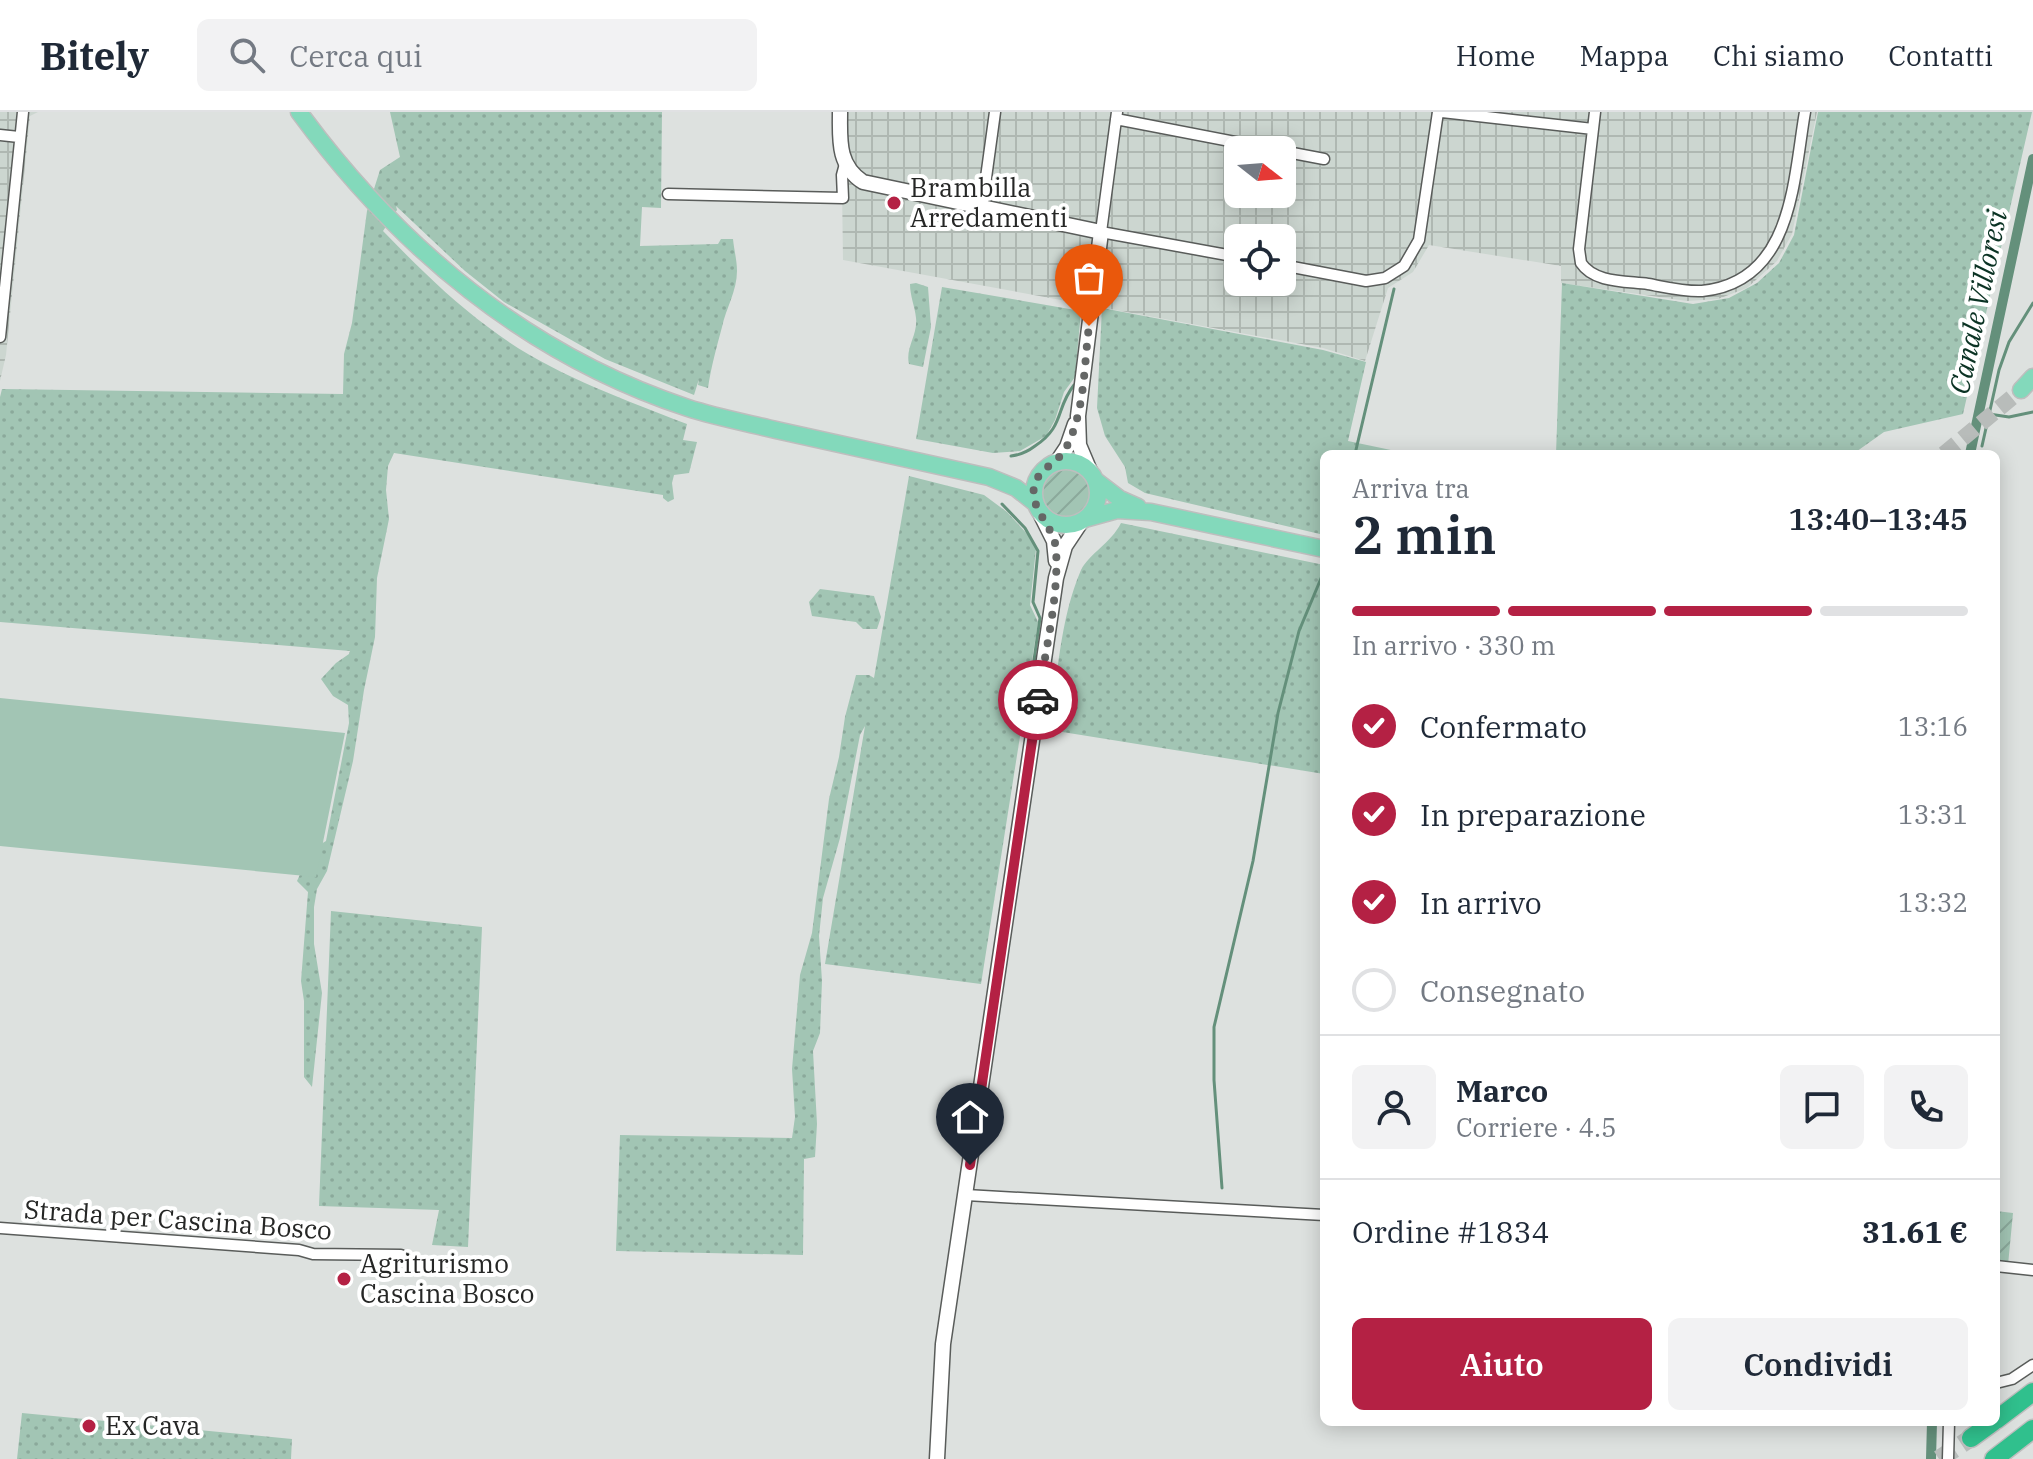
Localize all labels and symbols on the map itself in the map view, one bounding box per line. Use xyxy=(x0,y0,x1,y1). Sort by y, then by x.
north arrow xyxy=(1224,136,1296,208)
place label: Brambilla Arredamenti xyxy=(910,170,1068,234)
marker: Brambilla Arredamenti xyxy=(885,194,903,212)
water label: Canale Villoresi xyxy=(1940,206,2015,397)
pin xyxy=(1055,244,1123,326)
courier xyxy=(998,660,1078,740)
pin xyxy=(936,1083,1004,1165)
street label: Strada per Cascina Bosco xyxy=(23,1191,333,1247)
place label: Agriturismo Cascina Bosco xyxy=(360,1246,535,1310)
marker: Agriturismo Cascina Bosco xyxy=(335,1270,353,1288)
place label: Ex Cava xyxy=(105,1408,201,1442)
marker: Ex Cava xyxy=(80,1417,98,1435)

